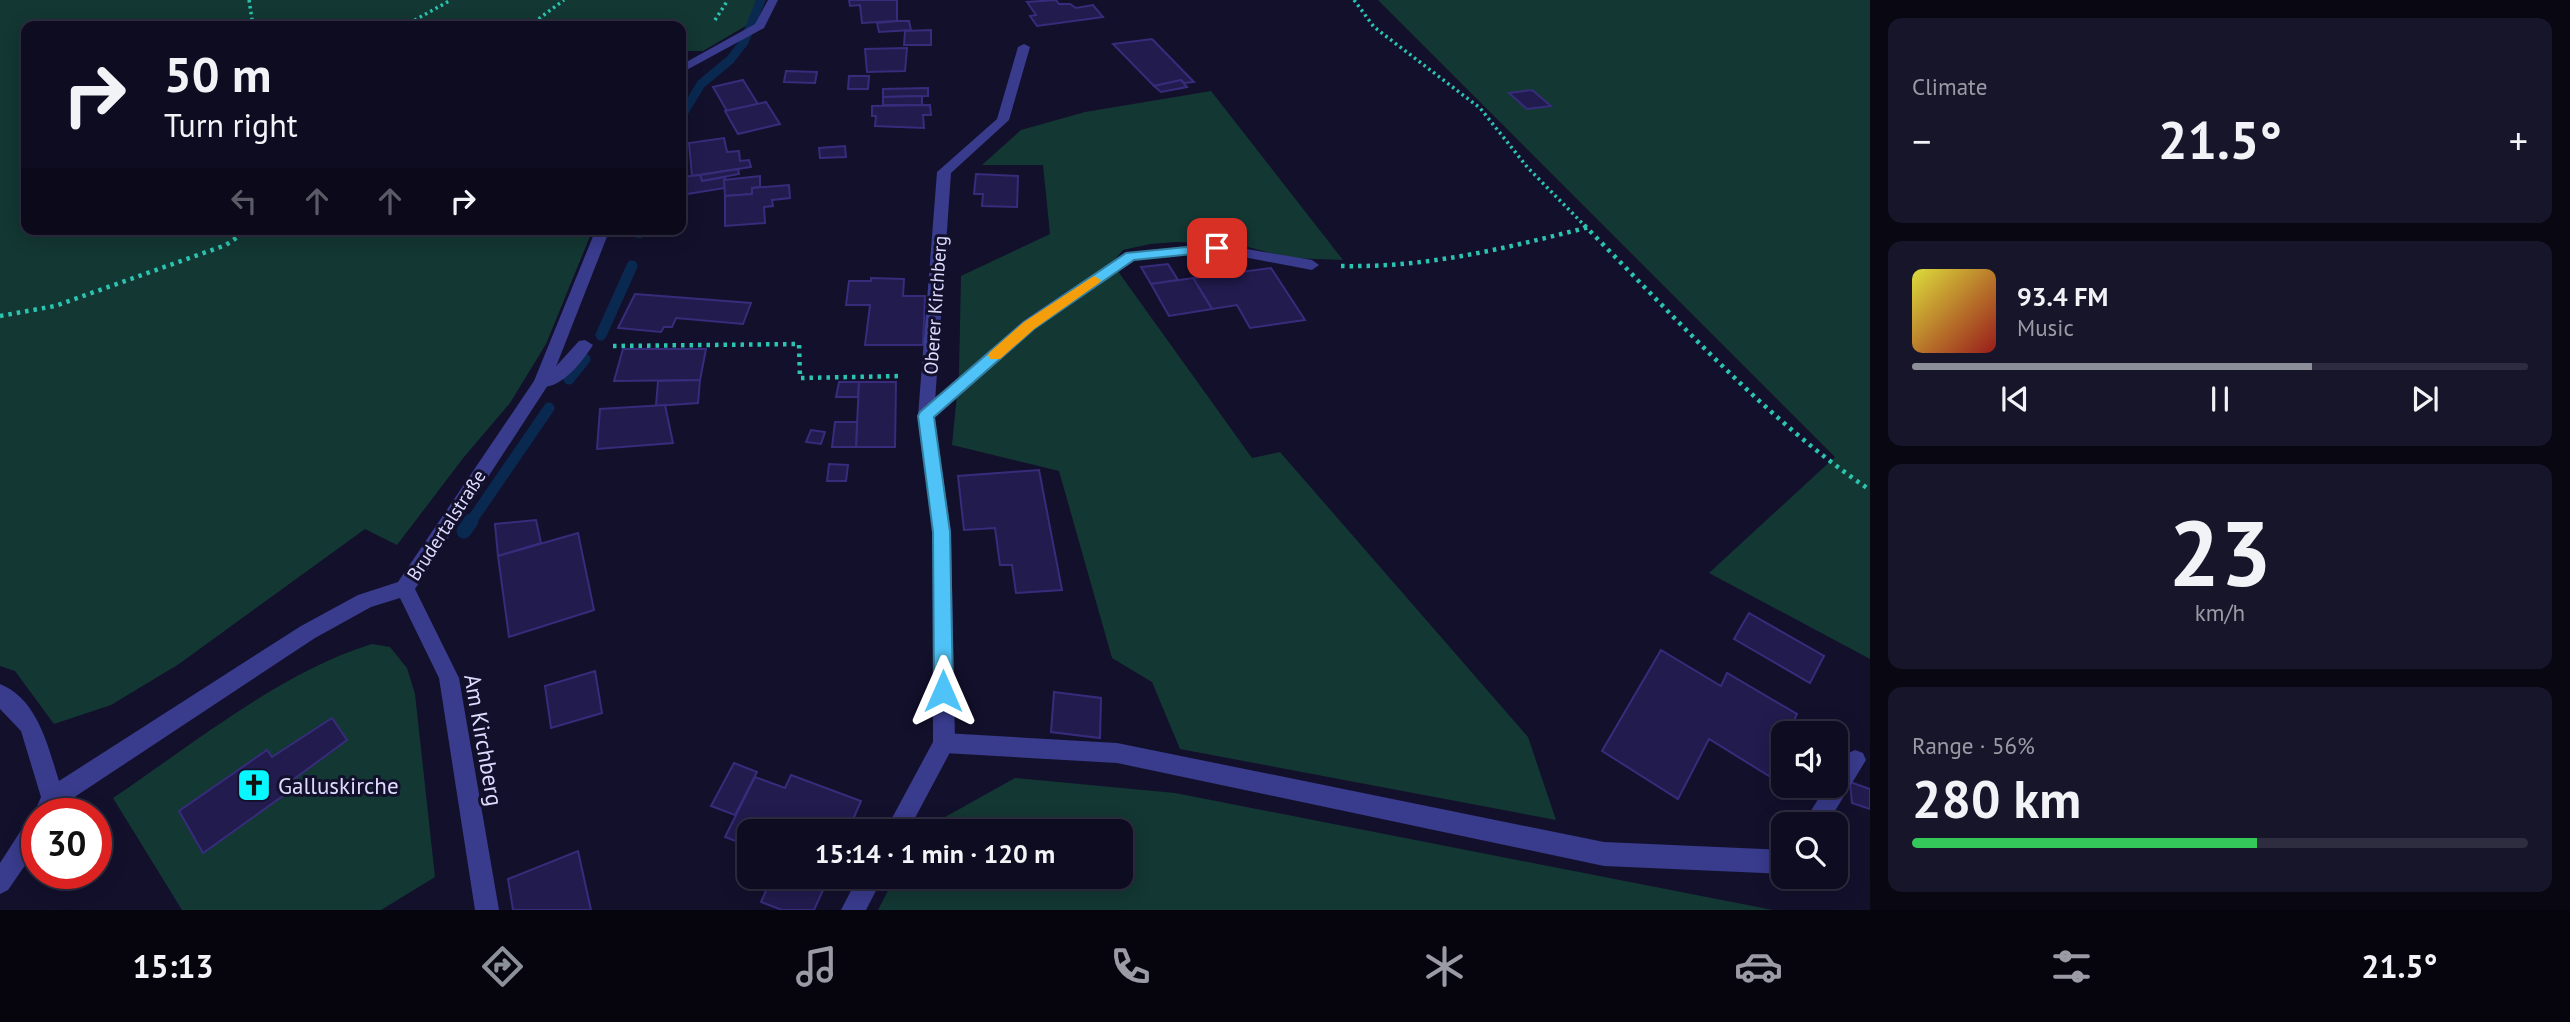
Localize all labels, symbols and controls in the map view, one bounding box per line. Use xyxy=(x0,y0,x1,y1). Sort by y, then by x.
text: 50 m xyxy=(164,42,271,106)
icon: right xyxy=(49,49,140,140)
text: Climate xyxy=(1912,72,1987,101)
text: Turn right xyxy=(164,104,298,146)
text: 21.5° xyxy=(2158,106,2282,173)
text: − xyxy=(1912,116,1931,165)
text: + xyxy=(2509,116,2528,165)
icon: left xyxy=(225,182,263,220)
icon: ahead xyxy=(298,182,336,220)
icon: ahead xyxy=(371,182,409,220)
icon: right xyxy=(444,182,482,220)
pin xyxy=(1187,218,1247,278)
icon: arrive xyxy=(1198,229,1236,267)
street label: Oberer Kirchberg xyxy=(918,235,952,375)
text: 93.4 FM xyxy=(2017,280,2108,313)
text: Music xyxy=(2017,313,2074,342)
icon: previous xyxy=(1996,380,2034,418)
icon: pause xyxy=(2201,380,2239,418)
icon: next xyxy=(2406,380,2444,418)
street label: Brudertalstraße xyxy=(401,465,491,585)
text: 23 xyxy=(2168,493,2272,611)
text: km/h xyxy=(2195,598,2245,627)
position arrow xyxy=(906,654,980,728)
street label: Am Kirchberg xyxy=(458,672,510,808)
map controls xyxy=(1771,721,1848,889)
button: sound xyxy=(1771,721,1848,798)
text: Range · 56% xyxy=(1912,731,2035,760)
text: 280 km xyxy=(1912,765,2081,832)
church icon: Galluskirche xyxy=(235,766,273,804)
place label: Galluskirche xyxy=(278,771,399,800)
speed limit sign: 30 xyxy=(21,798,112,889)
button: search xyxy=(1771,812,1848,889)
text: 15:14 · 1 min · 120 m xyxy=(815,837,1055,870)
icon: directions xyxy=(478,942,527,991)
icon: music xyxy=(792,942,841,991)
icon: phone xyxy=(1106,942,1155,991)
icon: climate xyxy=(1420,942,1469,991)
icon: car xyxy=(1734,942,1783,991)
icon: filters xyxy=(2047,942,2096,991)
text: 15:13 xyxy=(132,945,214,987)
text: 21.5° xyxy=(2361,945,2438,987)

